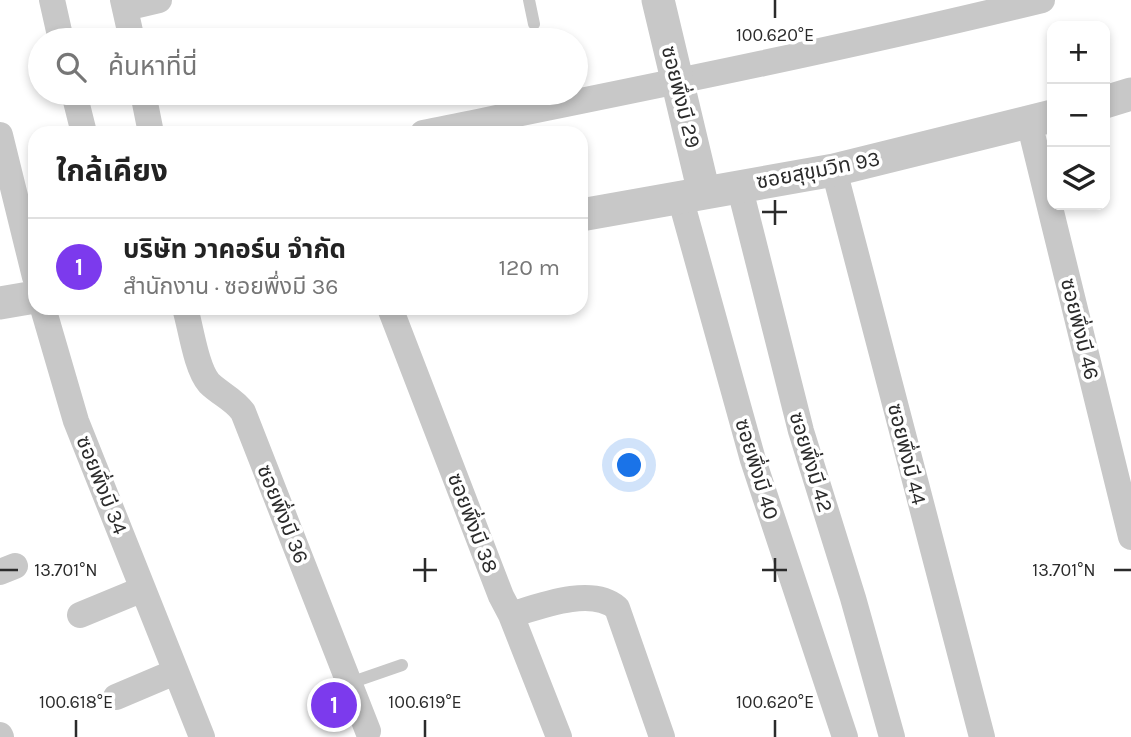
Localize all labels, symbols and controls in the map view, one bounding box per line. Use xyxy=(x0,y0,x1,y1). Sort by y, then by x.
map controls xyxy=(1047,21,1110,210)
button: + xyxy=(1047,21,1110,84)
text: 100.620°E xyxy=(736,24,814,46)
search box xyxy=(28,28,588,105)
street label: ซอยพึ่งมี 29 xyxy=(657,43,708,151)
icon: search xyxy=(52,48,90,86)
text: ค้นหาที่นี่ xyxy=(108,51,198,82)
button: − xyxy=(1047,84,1110,147)
street label: ซอยสุขุมวิท 93 xyxy=(754,146,882,195)
button: layers xyxy=(1047,147,1110,210)
text: ใกล้เคียง xyxy=(56,153,168,189)
text: บริษัท วาคอร์น จำกัด xyxy=(123,234,346,265)
text: 1 xyxy=(75,254,83,281)
text: 120 m xyxy=(498,254,560,281)
text: สำนักงาน · ซอยพึ่งมี 36 xyxy=(123,273,339,300)
street label: ซอยพึ่งมี 46 xyxy=(1056,275,1107,382)
street label: ซอยพึ่งมี 44 xyxy=(883,400,934,507)
street label: ซอยพึ่งมี 42 xyxy=(784,408,841,515)
street label: ซอยพึ่งมี 40 xyxy=(730,415,787,522)
street label: ซอยพึ่งมี 34 xyxy=(71,431,136,538)
your location xyxy=(612,448,646,482)
street label: ซอยพึ่งมี 36 xyxy=(252,460,316,567)
street label: ซอยพึ่งมี 38 xyxy=(443,468,506,576)
text: 13.701°N xyxy=(34,559,98,581)
text: 13.701°N xyxy=(1032,559,1096,581)
pin: 1 xyxy=(311,679,357,731)
text: 100.618°E xyxy=(39,691,113,713)
text: 100.619°E xyxy=(388,691,462,713)
text: 100.620°E xyxy=(736,691,814,713)

